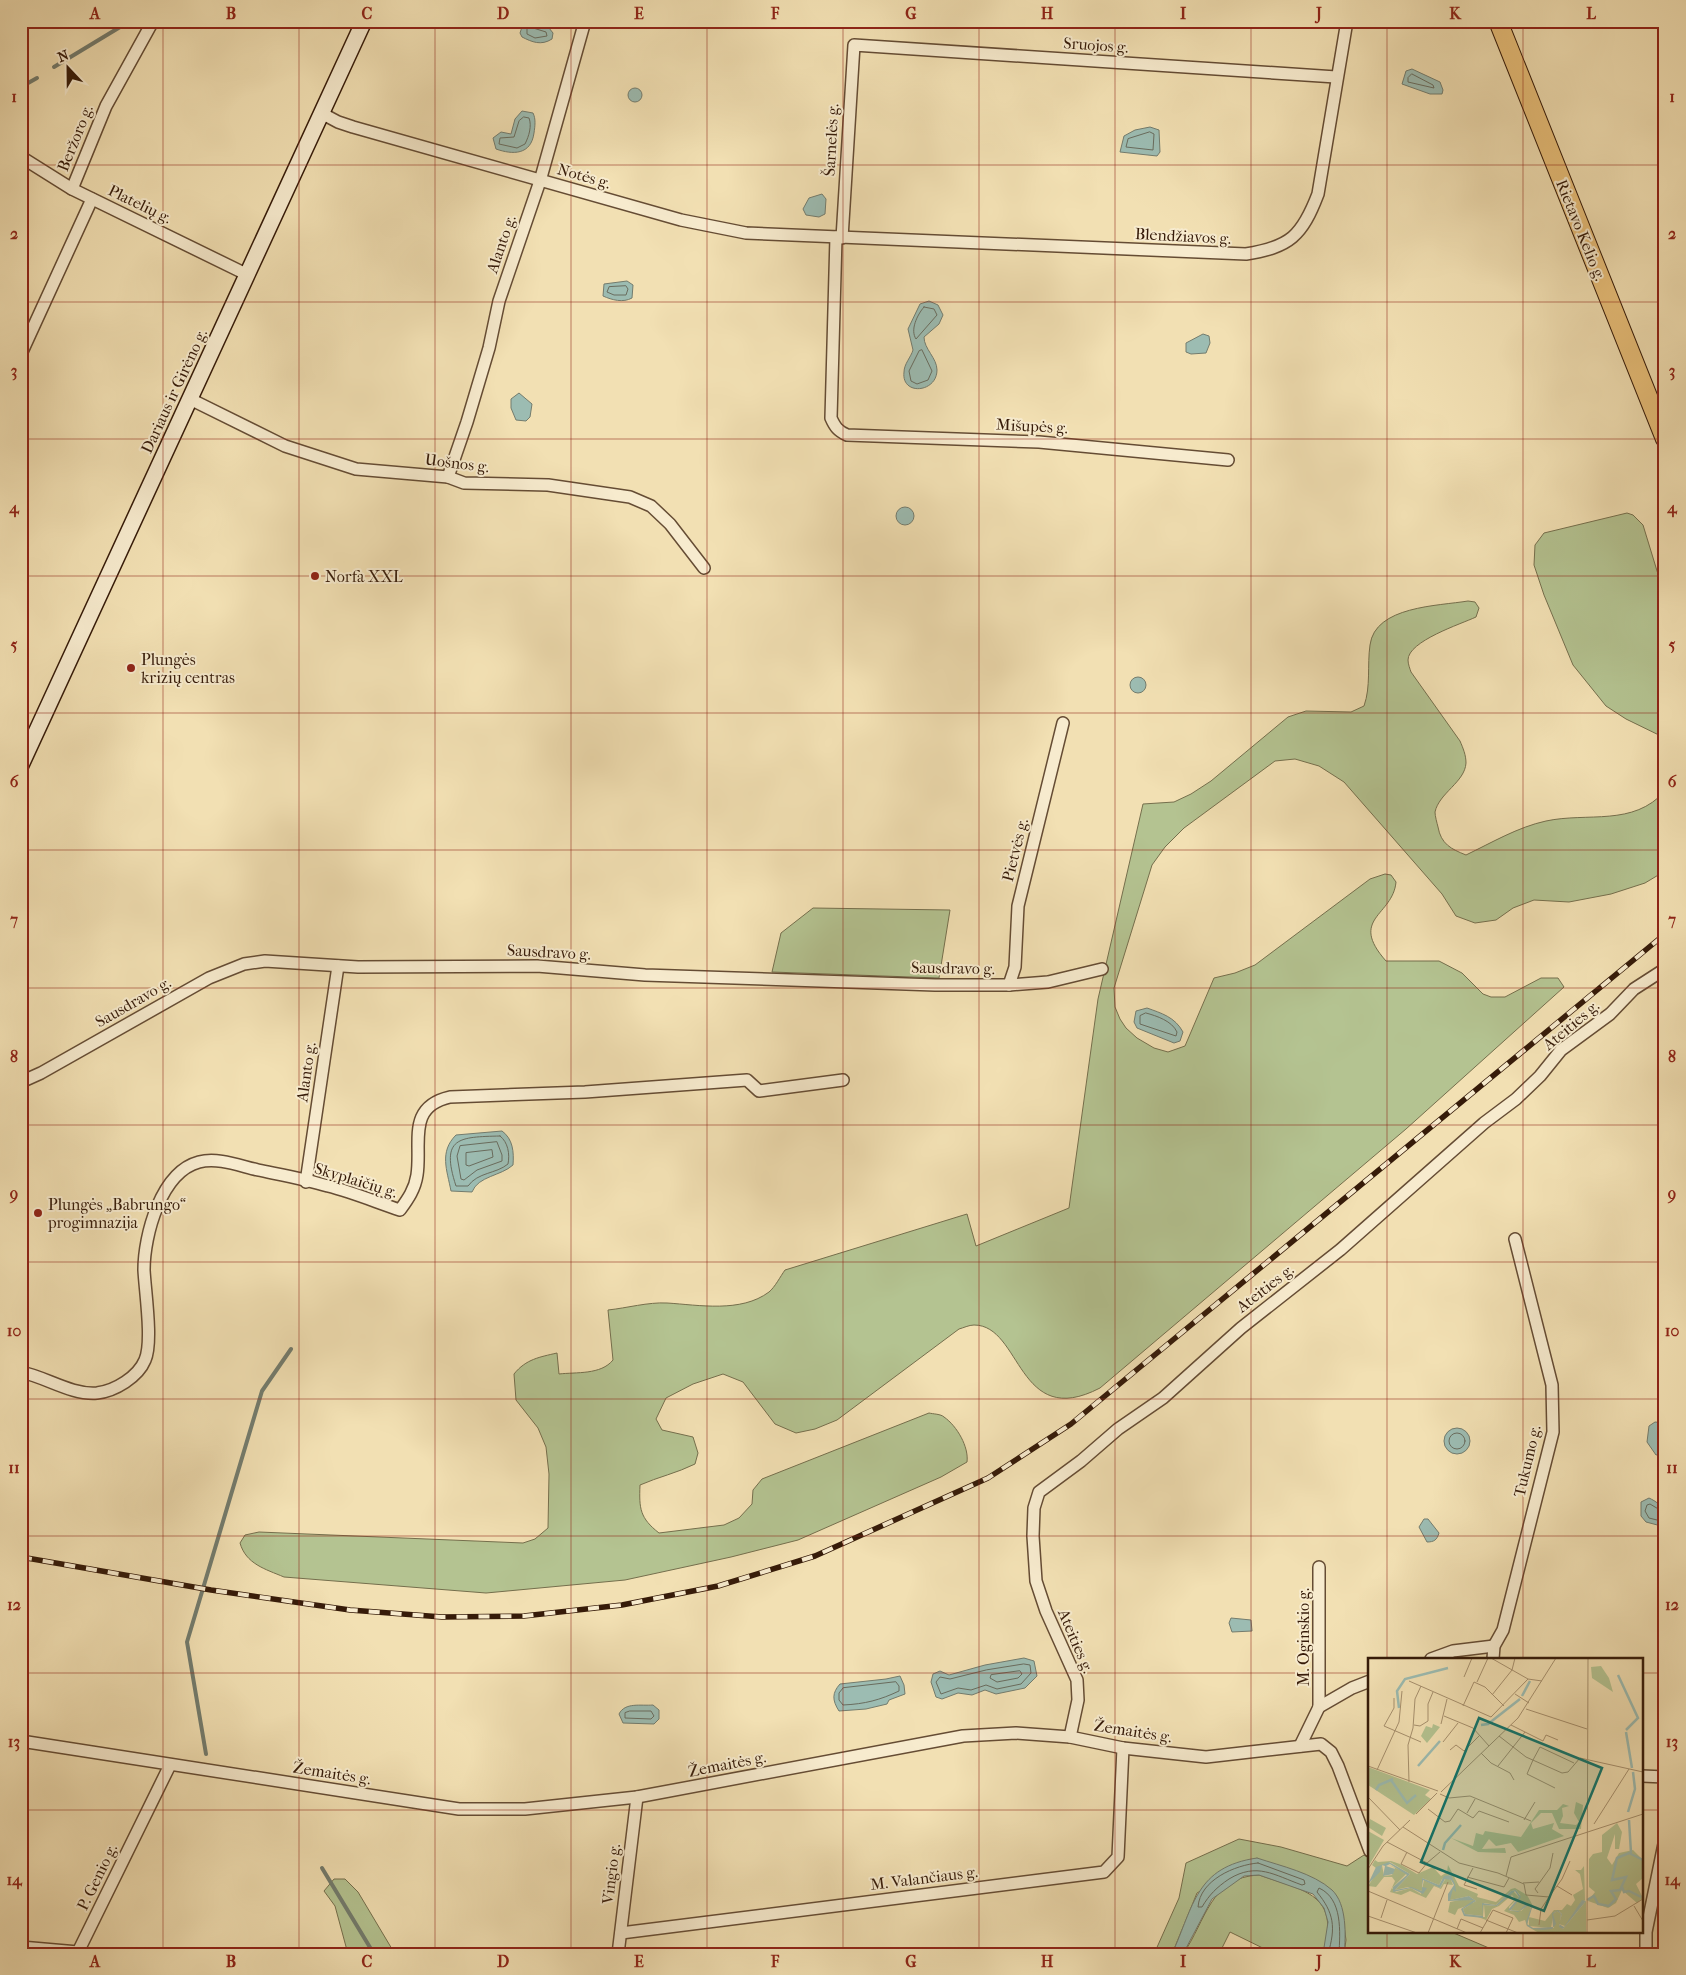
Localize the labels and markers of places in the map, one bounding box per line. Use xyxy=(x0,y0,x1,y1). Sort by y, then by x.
place label: Norfa XXL xyxy=(325,567,403,586)
marker: Norfa XXL xyxy=(309,570,321,582)
place label: Plungės krizių centras xyxy=(141,650,235,687)
marker: Plungės krizių centras xyxy=(125,662,137,674)
place label: Plungės „Babrungo“ progimnazija xyxy=(47,1195,186,1232)
marker: Plungės „Babrungo“ progimnazija xyxy=(32,1207,44,1219)

